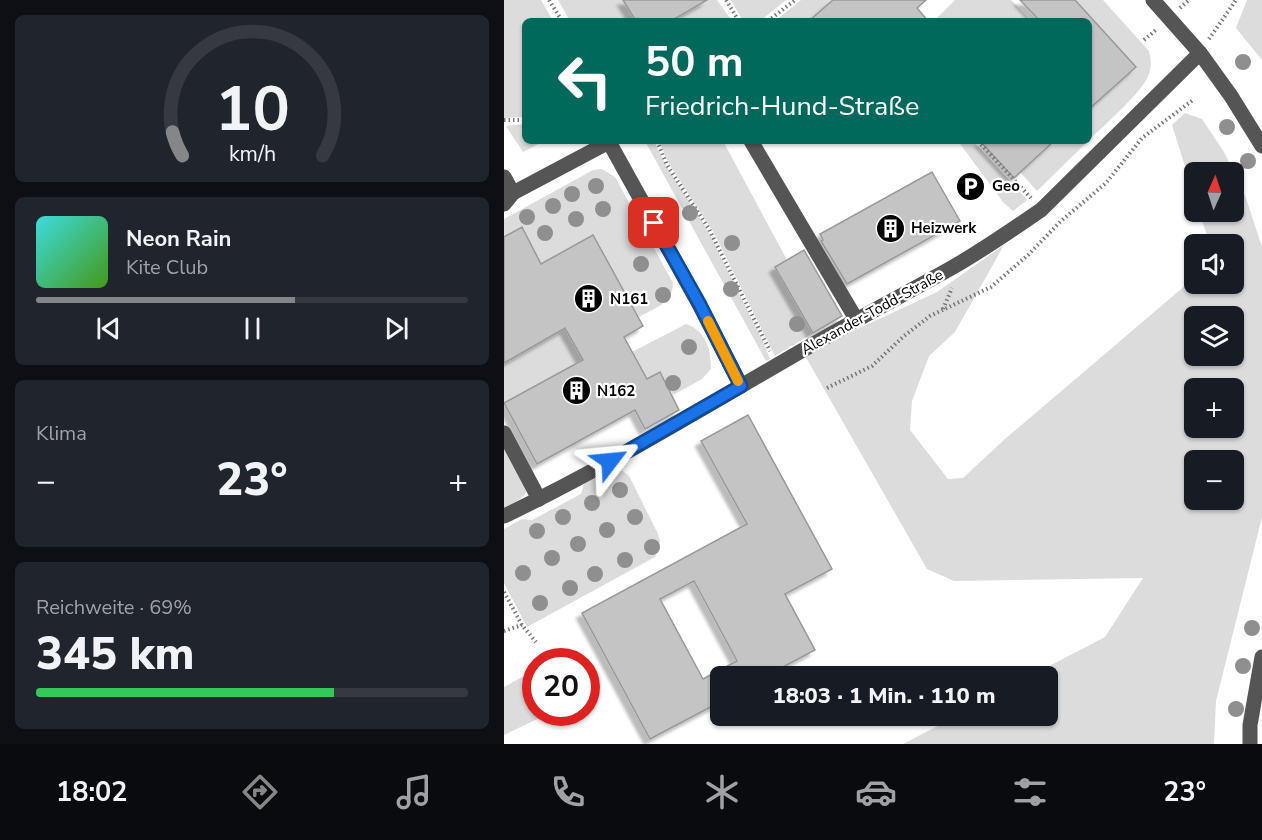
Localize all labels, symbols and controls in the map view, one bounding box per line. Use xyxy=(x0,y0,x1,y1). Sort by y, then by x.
text: 50 m xyxy=(645,34,744,91)
icon: left xyxy=(546,42,624,120)
text: 10 xyxy=(215,67,289,152)
text: Friedrich-Hund-Straße xyxy=(645,88,919,125)
text: km/h xyxy=(228,139,276,169)
north arrow xyxy=(1184,162,1244,222)
map controls xyxy=(1184,162,1244,510)
parking icon: Geo xyxy=(955,170,987,202)
place label: Geo xyxy=(992,176,1020,196)
pin xyxy=(628,197,679,248)
icon: arrive xyxy=(637,206,670,239)
building icon: Heizwerk xyxy=(874,212,906,244)
place label: Heizwerk xyxy=(911,218,977,238)
text: Neon Rain xyxy=(126,224,231,254)
button: sound xyxy=(1184,234,1244,294)
text: Kite Club xyxy=(126,254,208,281)
street label: Alexander-Todd-Straße xyxy=(797,265,947,359)
building icon: N161 xyxy=(573,283,605,315)
place label: N161 xyxy=(610,289,648,309)
button: layers xyxy=(1184,306,1244,366)
icon: previous xyxy=(92,312,125,345)
icon: pause xyxy=(236,312,269,345)
icon: next xyxy=(380,312,413,345)
building icon: N162 xyxy=(560,375,592,407)
button: + xyxy=(1184,378,1244,438)
place label: N162 xyxy=(597,381,635,401)
text: Klima xyxy=(36,420,87,447)
position arrow xyxy=(578,429,642,493)
text: 23° xyxy=(216,450,288,511)
button: − xyxy=(1184,450,1244,510)
text: − xyxy=(36,459,56,504)
text: + xyxy=(448,459,468,504)
text: Reichweite · 69% xyxy=(36,594,192,621)
text: 345 km xyxy=(36,624,195,685)
speed limit sign: 20 xyxy=(522,648,600,726)
text: 18:03 · 1 Min. · 110 m xyxy=(773,681,996,711)
icon: directions xyxy=(239,771,281,813)
icon: music xyxy=(393,771,435,813)
icon: phone xyxy=(547,771,589,813)
icon: climate xyxy=(701,771,743,813)
icon: car xyxy=(855,771,897,813)
icon: filters xyxy=(1009,771,1051,813)
text: 18:02 xyxy=(56,774,127,811)
text: 23° xyxy=(1163,774,1206,811)

